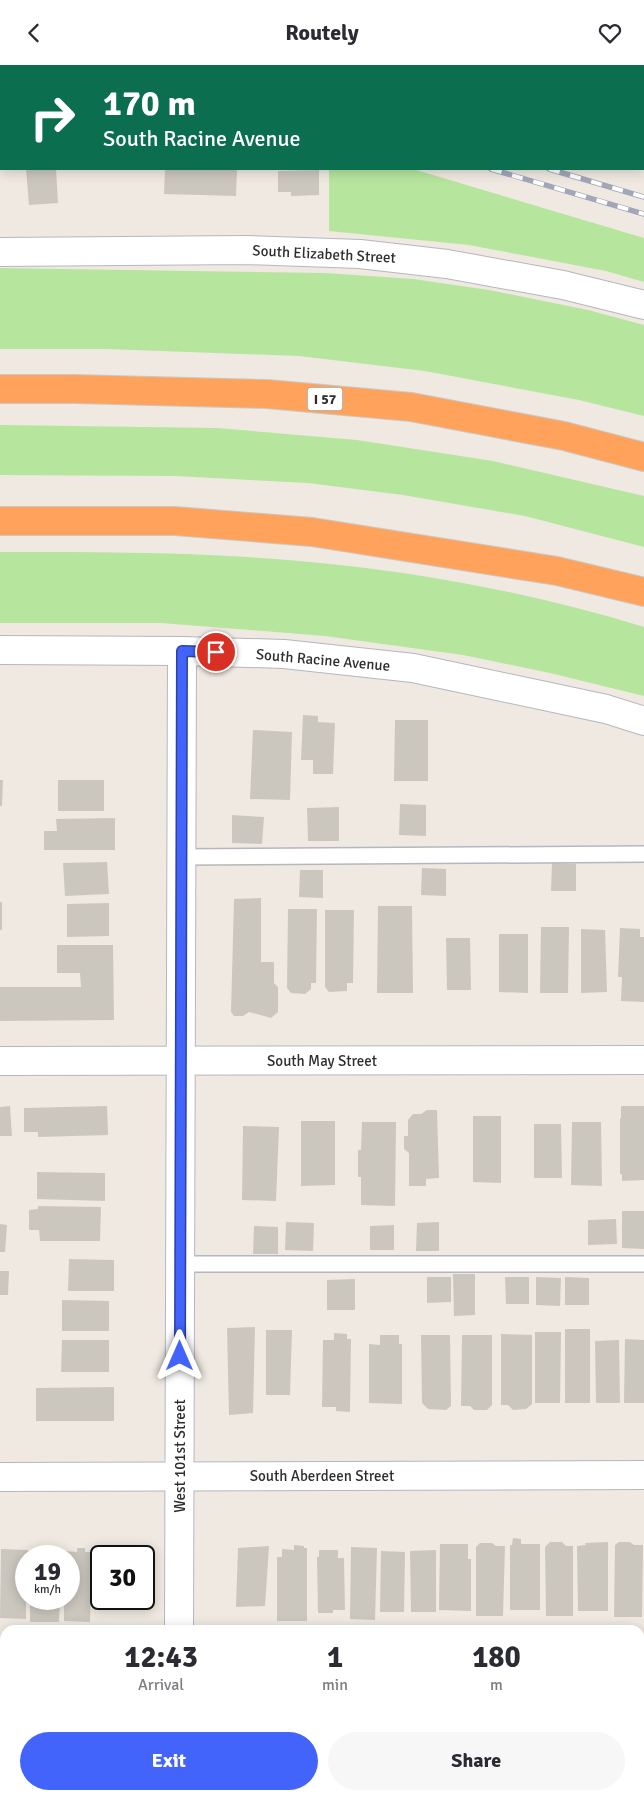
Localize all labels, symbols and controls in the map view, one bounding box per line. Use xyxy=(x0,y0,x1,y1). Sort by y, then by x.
icon: back xyxy=(20,19,48,47)
text: Routely xyxy=(285,19,359,46)
icon: heart xyxy=(596,19,624,47)
text: 170 m xyxy=(103,82,196,125)
icon: right xyxy=(20,85,85,150)
text: South Racine Avenue xyxy=(103,125,301,152)
street label: South Elizabeth Street xyxy=(252,241,396,267)
road number: I 57 xyxy=(308,387,342,411)
pin xyxy=(195,631,237,673)
icon: arrive xyxy=(202,638,230,666)
street label: South Racine Avenue xyxy=(255,645,391,675)
street label: South May Street xyxy=(267,1052,377,1070)
position arrow xyxy=(153,1329,205,1381)
street label: West 101st Street xyxy=(171,1399,189,1513)
street label: South Aberdeen Street xyxy=(250,1467,394,1485)
speed limit sign: 30 xyxy=(90,1545,155,1610)
text: 19 xyxy=(34,1556,61,1587)
text: km/h xyxy=(34,1582,61,1597)
text: 12:43 xyxy=(124,1639,198,1676)
text: 1 xyxy=(327,1639,343,1676)
text: 180 xyxy=(472,1639,521,1676)
text: Arrival xyxy=(138,1675,184,1695)
text: min xyxy=(322,1675,348,1695)
text: m xyxy=(490,1675,503,1695)
button: Exit xyxy=(20,1732,318,1790)
button: Share xyxy=(328,1732,625,1790)

